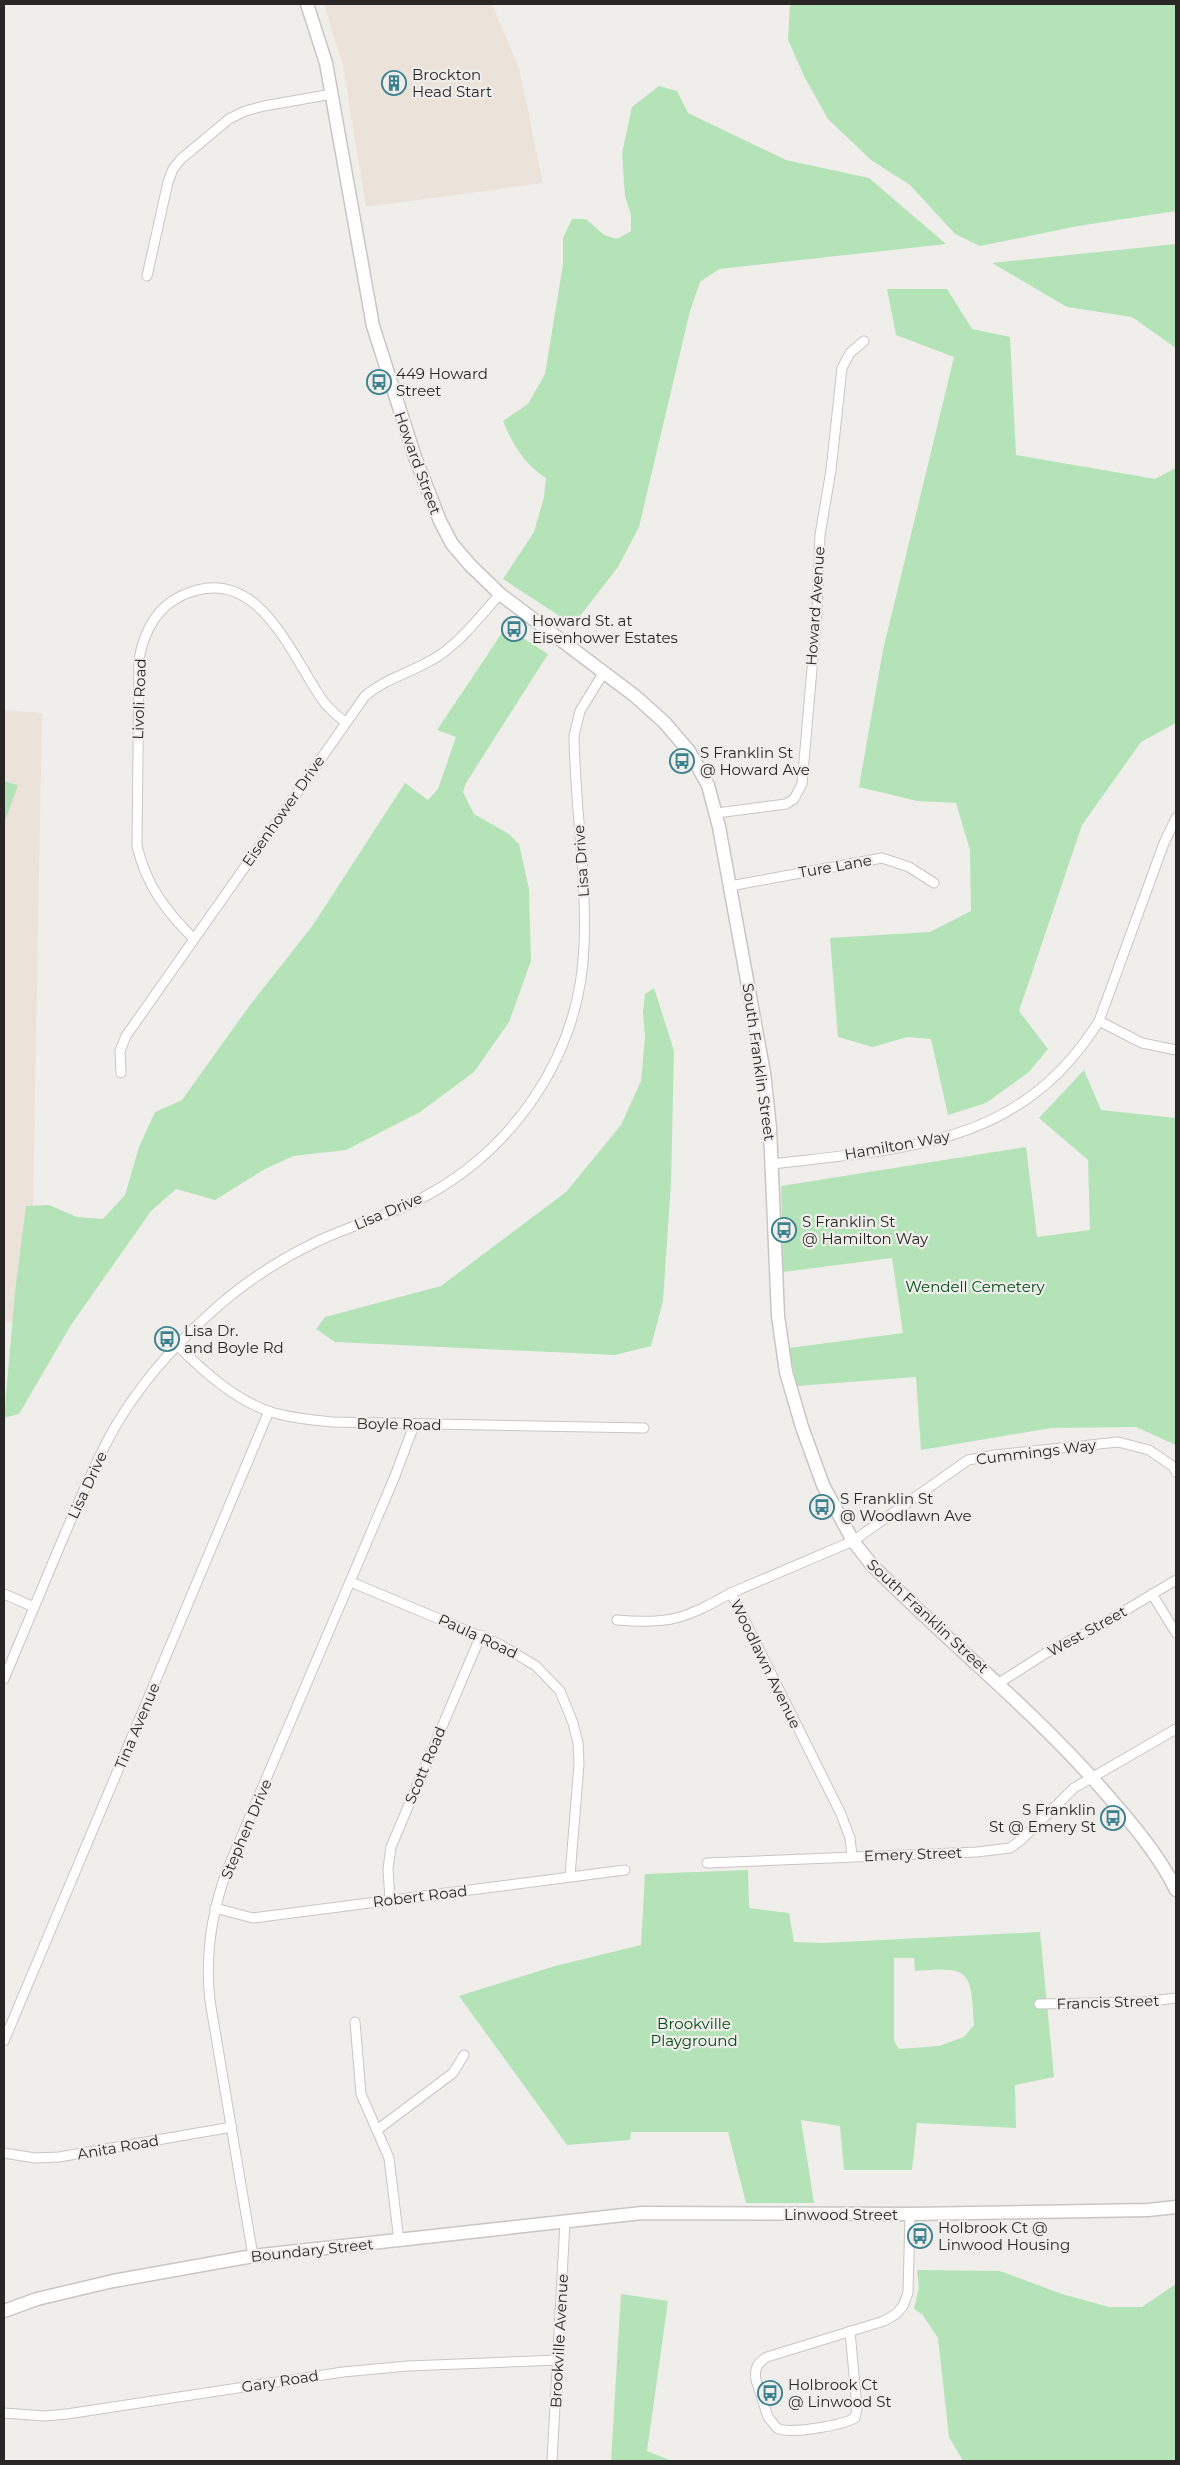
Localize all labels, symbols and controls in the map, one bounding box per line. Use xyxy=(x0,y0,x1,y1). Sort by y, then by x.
place label: Brockton Head Start xyxy=(412,65,492,101)
building icon: Brockton Head Start xyxy=(381,70,407,96)
place label: 449 Howard Street xyxy=(396,364,488,400)
bus stop icon: 449 Howard Street xyxy=(366,369,392,395)
street label: Howard Street xyxy=(391,409,445,517)
street label: Howard Avenue xyxy=(801,546,829,666)
place label: Howard St. at Eisenhower Estates xyxy=(532,611,678,647)
bus stop icon: Howard St. at Eisenhower Estates xyxy=(501,616,527,642)
street label: Livoli Road xyxy=(128,658,150,740)
place label: S Franklin St @ Howard Ave xyxy=(700,743,810,779)
bus stop icon: S Franklin St @ Howard Ave xyxy=(669,748,695,774)
street label: Eisenhower Drive xyxy=(238,752,328,870)
street label: Lisa Drive xyxy=(569,824,593,898)
street label: Ture Lane xyxy=(797,850,873,882)
street label: South Franklin Street xyxy=(739,982,779,1142)
street label: Hamilton Way xyxy=(843,1126,952,1164)
street label: Lisa Drive xyxy=(351,1188,425,1234)
place label: S Franklin St @ Hamilton Way xyxy=(802,1212,929,1248)
bus stop icon: S Franklin St @ Hamilton Way xyxy=(771,1217,797,1243)
park label: Wendell Cemetery xyxy=(905,1277,1046,1296)
place label: Lisa Dr. and Boyle Rd xyxy=(184,1321,284,1357)
bus stop icon: Lisa Dr. and Boyle Rd xyxy=(154,1326,180,1352)
street label: Boyle Road xyxy=(356,1414,442,1434)
street label: Cummings Way xyxy=(975,1435,1098,1469)
street label: Lisa Drive xyxy=(63,1448,111,1522)
place label: S Franklin St @ Woodlawn Ave xyxy=(840,1489,972,1525)
bus stop icon: S Franklin St @ Woodlawn Ave xyxy=(809,1494,835,1520)
street label: South Franklin Street xyxy=(863,1555,993,1677)
street label: Woodlawn Avenue xyxy=(726,1596,806,1732)
street label: West Street xyxy=(1044,1601,1130,1661)
street label: Paula Road xyxy=(435,1609,521,1663)
street label: Tina Avenue xyxy=(110,1680,164,1772)
street label: Scott Road xyxy=(400,1724,450,1806)
street label: Stephen Drive xyxy=(216,1776,276,1882)
place label: S Franklin St @ Emery St xyxy=(989,1800,1096,1836)
bus stop icon: S Franklin St @ Emery St xyxy=(1100,1805,1126,1831)
street label: Emery Street xyxy=(864,1843,962,1865)
street label: Robert Road xyxy=(372,1881,468,1911)
street label: Francis Street xyxy=(1056,1991,1160,2013)
park label: Brookville Playground xyxy=(650,2014,738,2050)
street label: Anita Road xyxy=(76,2130,160,2164)
street label: Linwood Street xyxy=(784,2205,898,2224)
place label: Holbrook Ct @ Linwood Housing xyxy=(938,2218,1070,2254)
bus stop icon: Holbrook Ct @ Linwood Housing xyxy=(907,2223,933,2249)
street label: Boundary Street xyxy=(250,2234,374,2266)
street label: Brookville Avenue xyxy=(546,2273,572,2409)
street label: Gary Road xyxy=(240,2366,320,2396)
place label: Holbrook Ct @ Linwood St xyxy=(788,2375,891,2411)
bus stop icon: Holbrook Ct @ Linwood St xyxy=(757,2380,783,2406)

